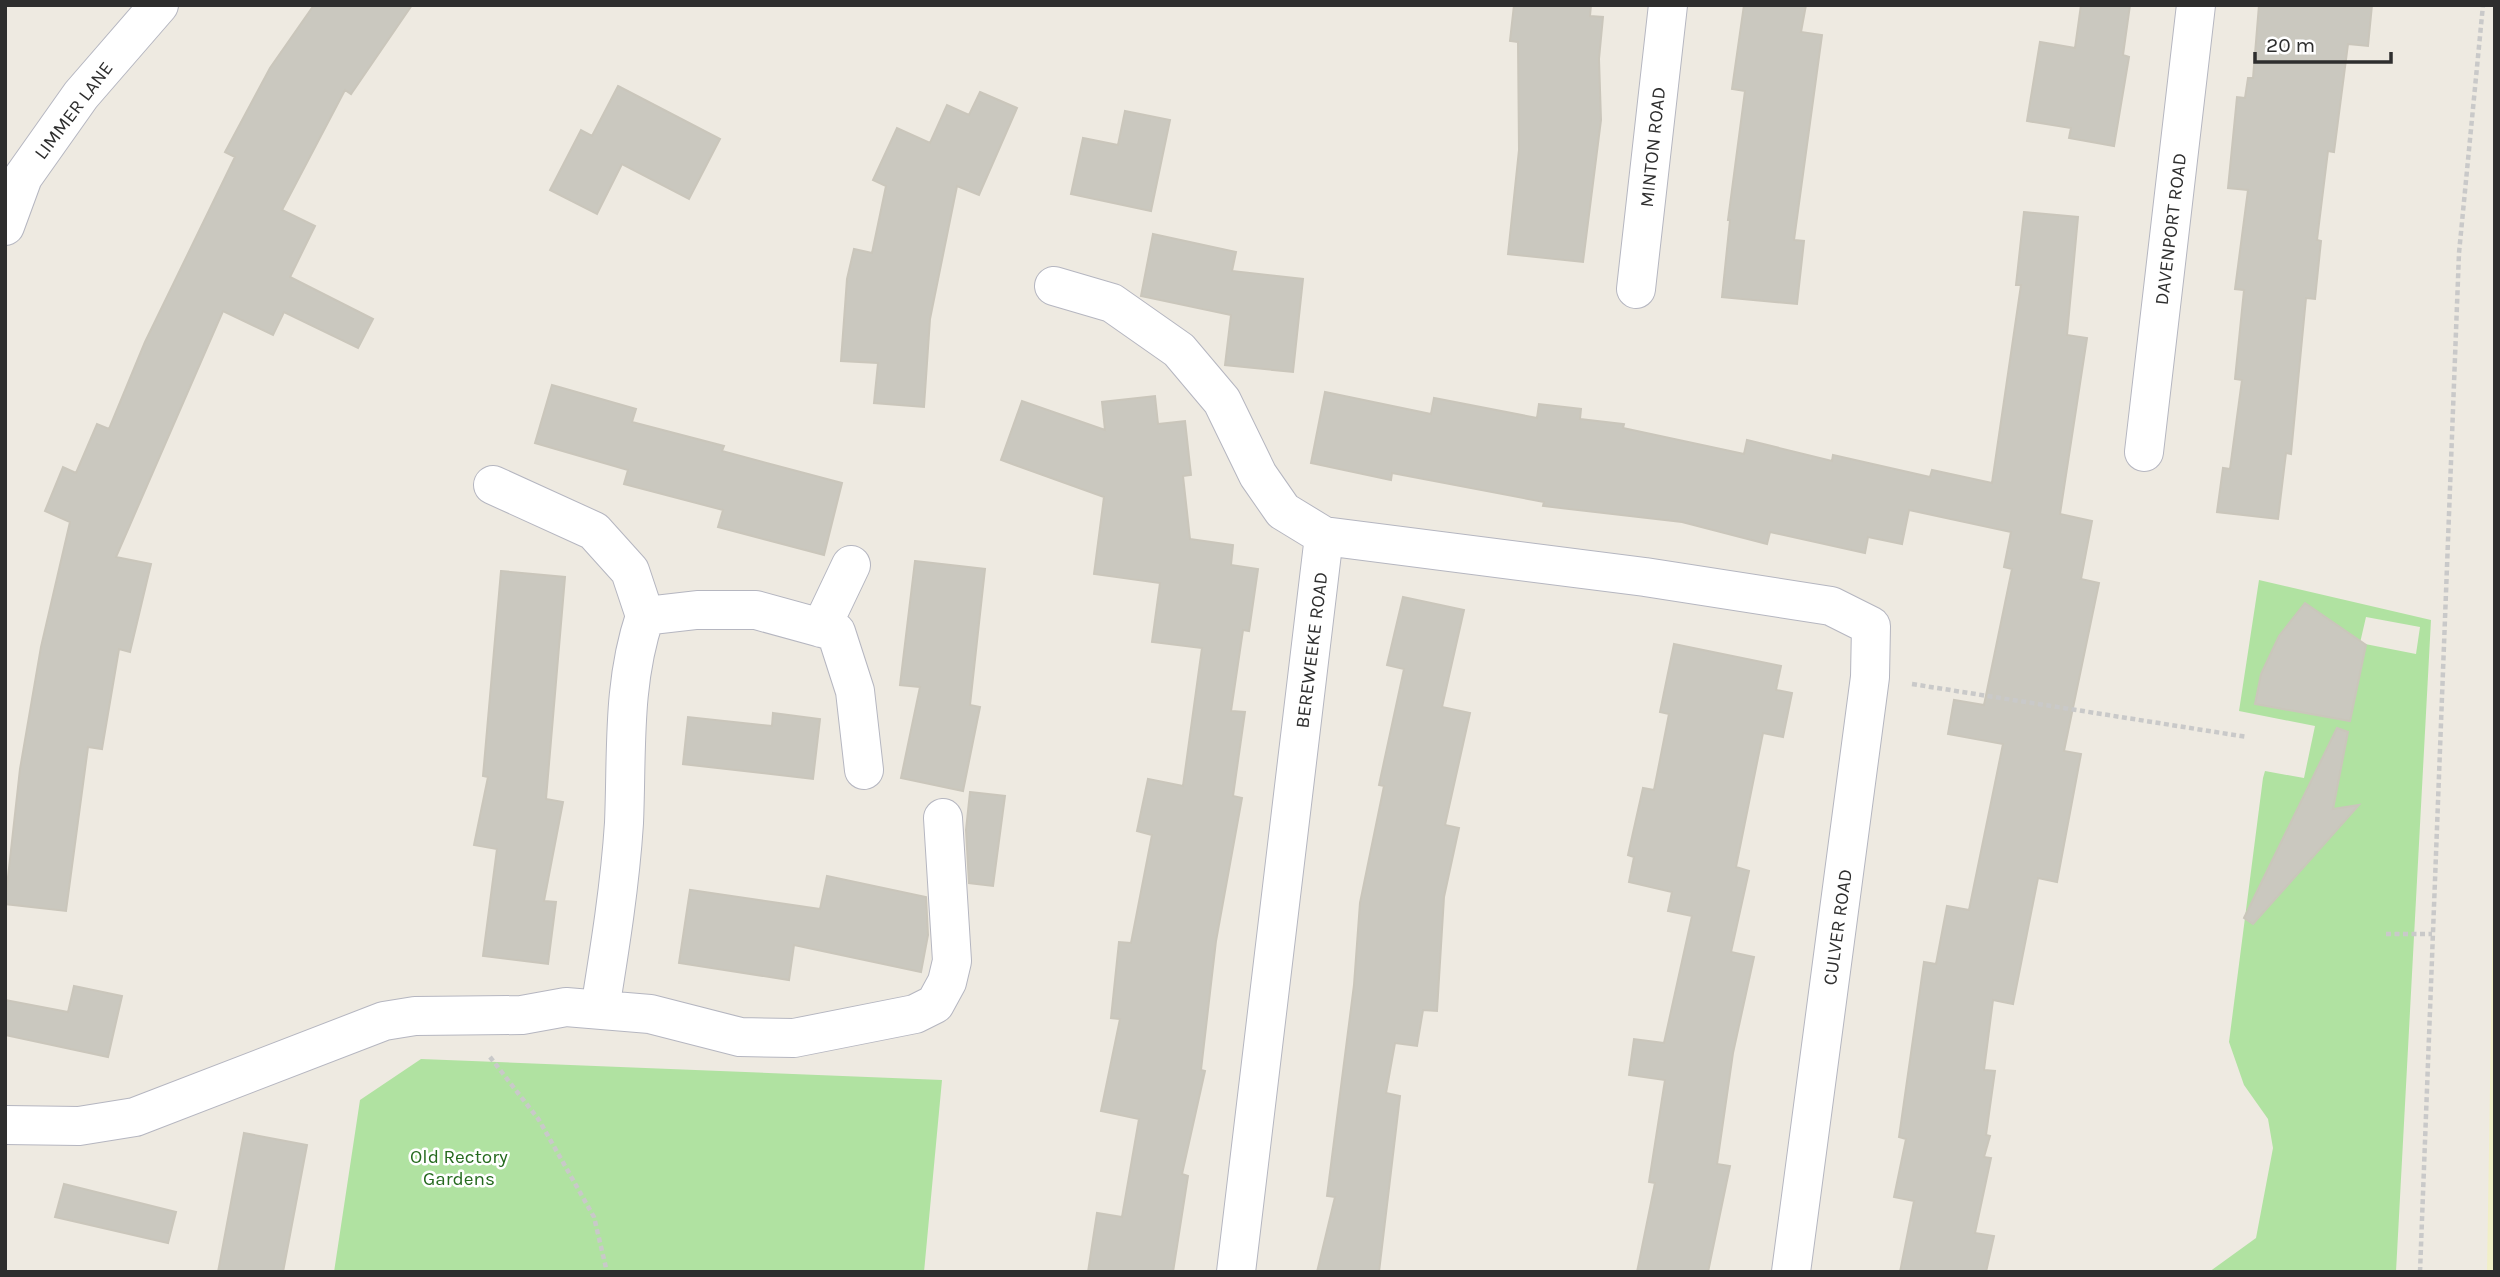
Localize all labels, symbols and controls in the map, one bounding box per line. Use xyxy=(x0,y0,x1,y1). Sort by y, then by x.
scale bar xyxy=(2255,21,2392,65)
text: 20 m xyxy=(2266,33,2315,57)
street label: LIMMER LANE xyxy=(30,57,118,164)
street label: MINTON ROAD xyxy=(1636,86,1670,208)
street label: DAVENPORT ROAD xyxy=(2151,152,2191,306)
street label: BEREWEEKE ROAD xyxy=(1291,571,1332,730)
street label: CULVER ROAD xyxy=(1819,868,1857,987)
park label: Old Rectory Gardens xyxy=(410,1146,508,1190)

